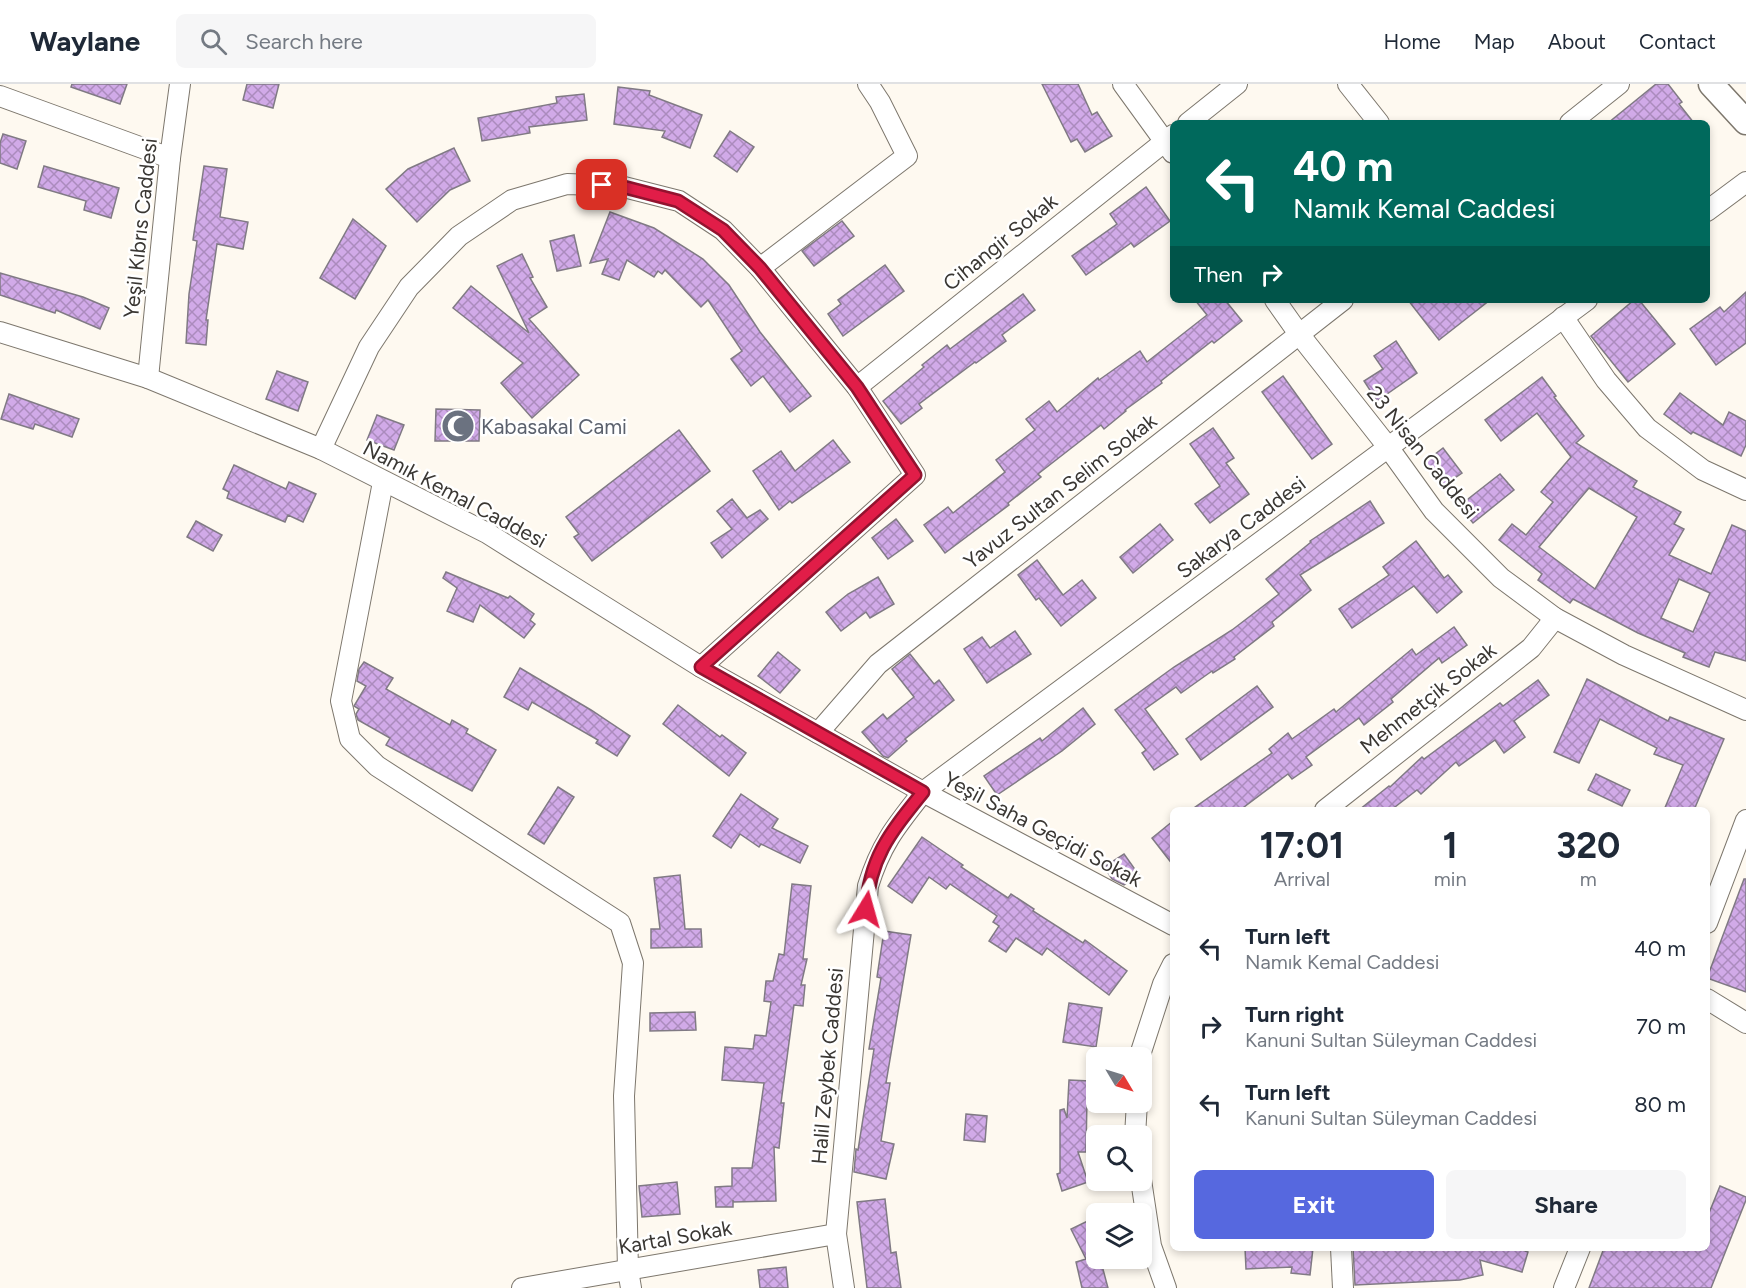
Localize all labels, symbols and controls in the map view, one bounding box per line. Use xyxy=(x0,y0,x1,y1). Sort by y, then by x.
search box xyxy=(176,14,596,68)
text: Waylane xyxy=(30,24,140,58)
icon: search xyxy=(197,25,230,58)
text: Search here xyxy=(245,28,363,55)
text: Home xyxy=(1384,29,1441,54)
text: Map xyxy=(1474,29,1515,54)
text: About xyxy=(1548,29,1606,54)
text: Contact xyxy=(1639,29,1716,54)
street label: Yeşil Kıbrıs Caddesi xyxy=(118,137,162,319)
text: 40 m xyxy=(1293,141,1393,192)
icon: left xyxy=(1194,144,1272,222)
pin xyxy=(576,159,627,210)
icon: arrive xyxy=(585,168,618,201)
street label: Cihangir Sokak xyxy=(938,188,1063,296)
text: Namık Kemal Caddesi xyxy=(1293,192,1556,225)
icon: right xyxy=(1255,258,1288,291)
text: Then xyxy=(1194,261,1243,288)
street label: 23 Nisan Caddesi xyxy=(1362,381,1484,523)
street label: Yavuz Sultan Selim Sokak xyxy=(959,407,1162,574)
mosque icon: Kabasakal Cami xyxy=(440,408,476,444)
place label: Kabasakal Cami xyxy=(481,414,627,439)
street label: Namık Kemal Caddesi xyxy=(359,435,551,553)
street label: Sakarya Caddesi xyxy=(1172,470,1310,584)
street label: Mehmetçik Sokak xyxy=(1355,637,1502,759)
street label: Yeşil Saha Geçidi Sokak xyxy=(940,766,1147,892)
text: 17:01 xyxy=(1260,824,1344,867)
text: 1 xyxy=(1443,824,1458,867)
text: 320 xyxy=(1556,824,1620,867)
text: Arrival xyxy=(1274,867,1330,891)
text: min xyxy=(1434,867,1467,891)
text: m xyxy=(1580,867,1597,891)
position arrow xyxy=(834,877,898,941)
text: Turn left xyxy=(1245,923,1331,950)
icon: left xyxy=(1194,932,1227,965)
text: 40 m xyxy=(1634,935,1686,962)
text: Namık Kemal Caddesi xyxy=(1245,950,1439,974)
street label: Halil Zeybek Caddesi xyxy=(806,967,848,1165)
text: Turn right xyxy=(1245,1001,1344,1028)
icon: right xyxy=(1194,1010,1227,1043)
text: 70 m xyxy=(1636,1013,1686,1040)
text: Kanuni Sultan Süleyman Caddesi xyxy=(1245,1028,1537,1052)
north arrow xyxy=(1086,1047,1152,1113)
map controls xyxy=(1086,1047,1152,1269)
text: Turn left xyxy=(1245,1079,1331,1106)
icon: left xyxy=(1194,1088,1227,1121)
text: 80 m xyxy=(1634,1091,1686,1118)
text: Kanuni Sultan Süleyman Caddesi xyxy=(1245,1106,1537,1130)
button: search xyxy=(1086,1125,1152,1191)
button: Exit xyxy=(1194,1170,1434,1239)
button: Share xyxy=(1446,1170,1686,1239)
button: layers xyxy=(1086,1203,1152,1269)
street label: Kartal Sokak xyxy=(616,1215,734,1259)

